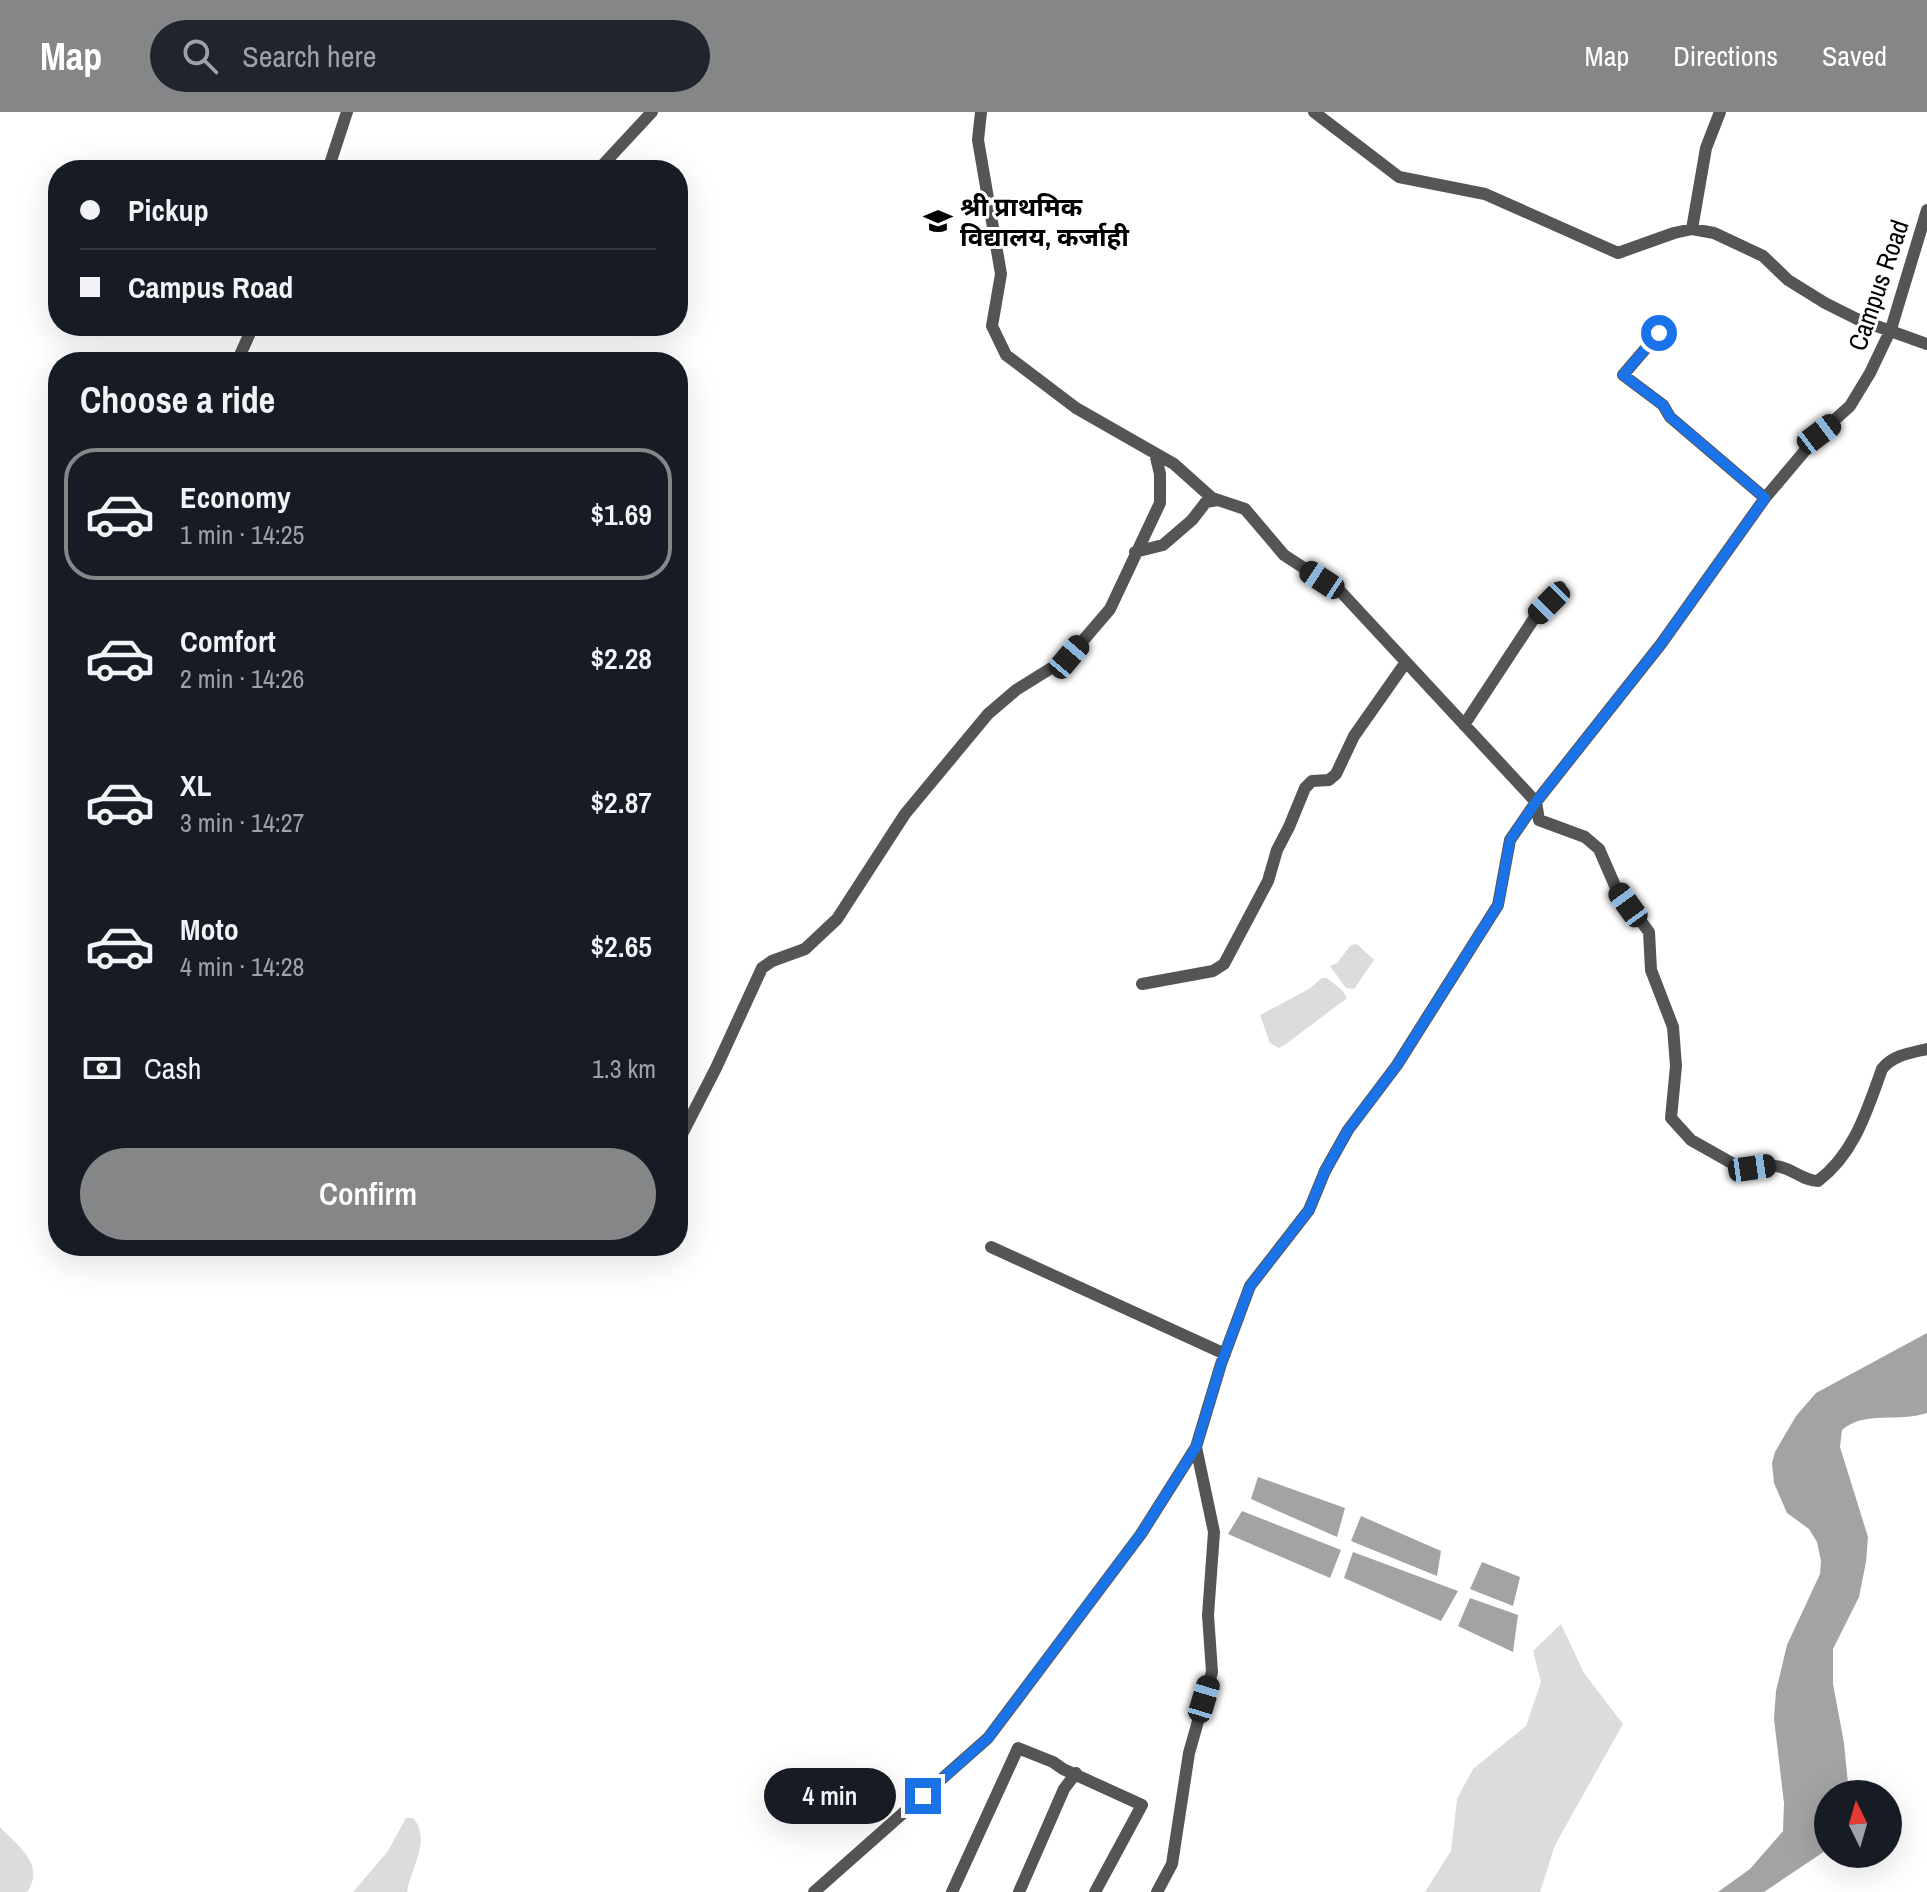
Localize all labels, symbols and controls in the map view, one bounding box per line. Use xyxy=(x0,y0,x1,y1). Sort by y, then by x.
search box xyxy=(150,20,710,92)
text: Map xyxy=(40,31,102,82)
icon: search xyxy=(178,34,222,78)
text: Search here xyxy=(242,36,376,76)
text: Map xyxy=(1585,37,1629,75)
text: Directions xyxy=(1673,37,1778,75)
text: Saved xyxy=(1822,37,1887,75)
place label: श्री प्राथमिक विद्यालय, कर्जाही xyxy=(960,189,1130,254)
text: Pickup xyxy=(128,190,209,230)
school or university icon: श्री प्राथमिक विद्यालय, कर्जाही xyxy=(923,206,953,236)
street label: Campus Road xyxy=(1839,215,1917,355)
text: Campus Road xyxy=(128,267,293,307)
route start xyxy=(1641,315,1677,351)
text: Choose a ride xyxy=(80,376,275,424)
car xyxy=(1793,410,1845,458)
text: Economy xyxy=(180,477,291,517)
icon: car xyxy=(84,478,156,550)
text: $1.69 xyxy=(590,494,652,534)
text: 1 min · 14:25 xyxy=(180,517,304,552)
car xyxy=(1295,557,1349,603)
car xyxy=(1524,578,1574,628)
text: Comfort xyxy=(180,621,276,661)
icon: car xyxy=(84,622,156,694)
car xyxy=(1044,631,1094,683)
text: $2.28 xyxy=(590,638,652,678)
text: 2 min · 14:26 xyxy=(180,661,304,696)
text: XL xyxy=(180,765,211,805)
icon: car xyxy=(84,766,156,838)
text: $2.87 xyxy=(590,782,652,822)
text: 3 min · 14:27 xyxy=(180,805,304,840)
car xyxy=(1604,879,1652,931)
text: Moto xyxy=(180,909,239,949)
icon: car xyxy=(84,910,156,982)
text: $2.65 xyxy=(590,926,652,966)
text: 4 min · 14:28 xyxy=(180,949,304,984)
icon: cash xyxy=(80,1046,124,1090)
text: Cash xyxy=(144,1048,201,1088)
text: 1.3 km xyxy=(592,1051,656,1086)
button: Confirm xyxy=(80,1148,656,1240)
car xyxy=(1727,1153,1777,1183)
car xyxy=(1186,1673,1222,1725)
callout: 4 min xyxy=(763,1768,895,1824)
text: 4 min xyxy=(803,1778,857,1813)
route end xyxy=(905,1778,941,1814)
north arrow xyxy=(1814,1780,1902,1868)
map controls xyxy=(1814,1780,1902,1868)

